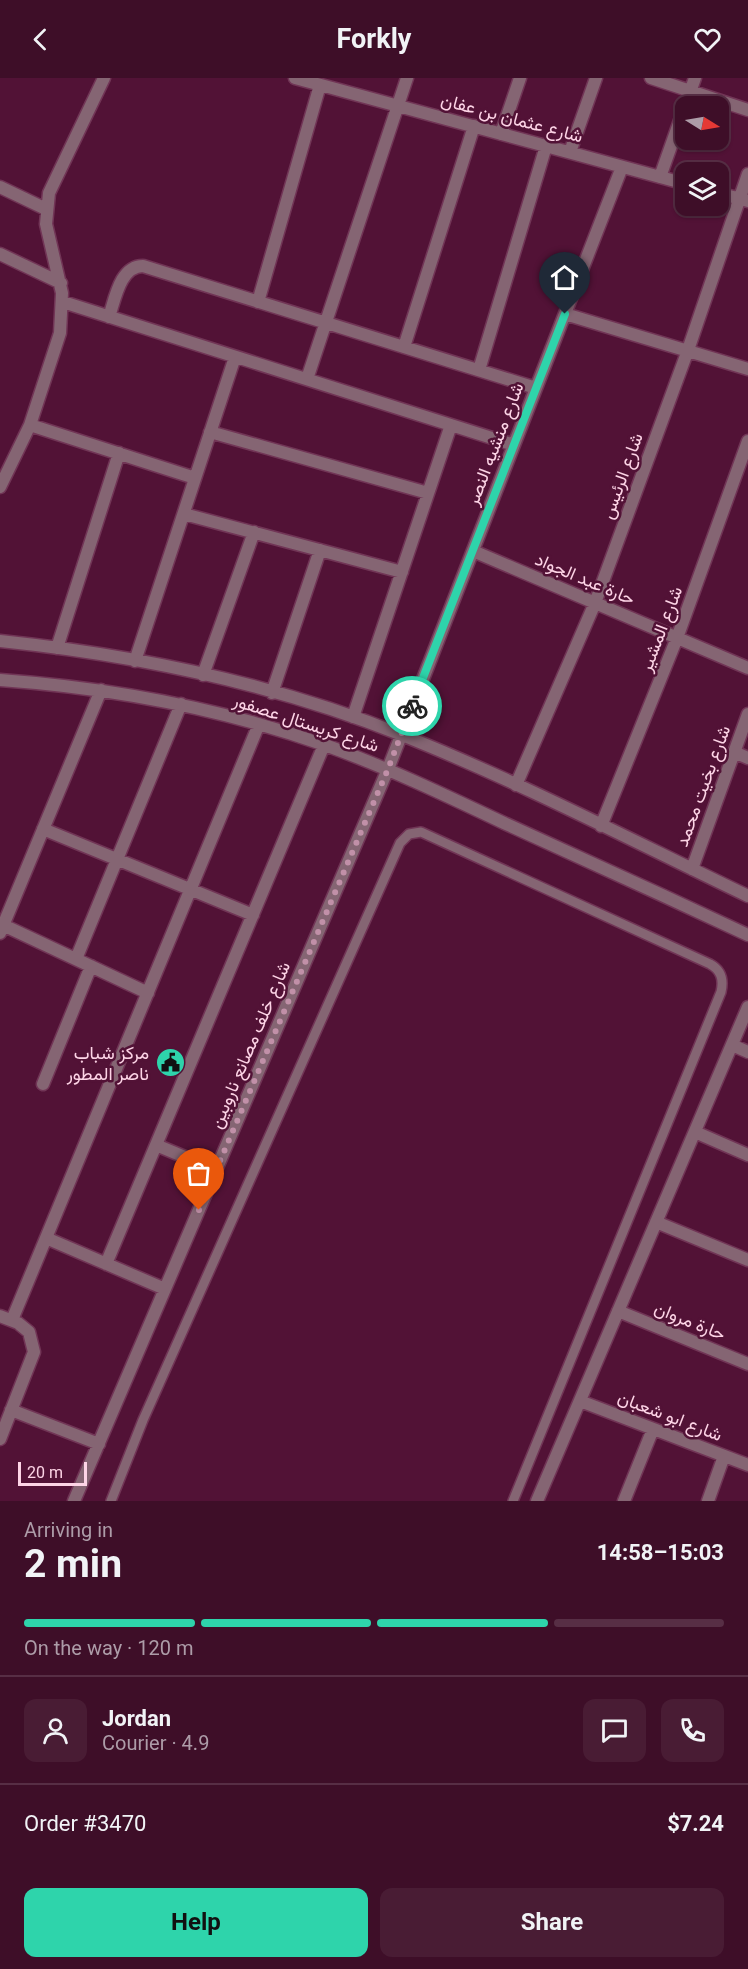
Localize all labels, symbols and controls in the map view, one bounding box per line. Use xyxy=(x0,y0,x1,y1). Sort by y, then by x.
icon: back xyxy=(24,23,57,56)
text: Forkly xyxy=(337,23,411,55)
icon: heart xyxy=(691,23,724,56)
street label: شارع عثمان بن عفان xyxy=(438,88,585,149)
north arrow xyxy=(675,96,729,150)
map controls xyxy=(675,96,729,216)
button: layers xyxy=(675,162,729,216)
pin xyxy=(539,252,590,314)
icon: home xyxy=(548,261,581,294)
street label: شارع منشيه النصر xyxy=(461,380,529,510)
street label: شارع الرئيس xyxy=(596,430,649,522)
street label: حارة عبد الجواد xyxy=(532,548,638,610)
street label: شارع المشير xyxy=(634,583,688,676)
courier xyxy=(382,676,442,736)
street label: شارع كريستال عصفور xyxy=(229,689,382,758)
icon: bike xyxy=(396,690,429,723)
street label: شارع بخيت محمد xyxy=(671,722,736,850)
street label: شارع خلف مصانع ناروبين xyxy=(205,958,296,1132)
place label: مركز شباب ناصر المطور xyxy=(66,1042,149,1085)
public building icon: مركز شباب ناصر المطور xyxy=(154,1047,186,1079)
pin xyxy=(173,1148,224,1210)
icon: bag xyxy=(182,1157,215,1190)
street label: حارة مروان xyxy=(651,1297,729,1345)
street label: شارع ابو شعبان xyxy=(614,1386,725,1447)
scale bar xyxy=(18,1459,87,1486)
text: 20 m xyxy=(27,1463,63,1482)
text: Arriving in xyxy=(24,1518,113,1542)
text: 14:58–15:03 xyxy=(597,1540,724,1565)
text: 2 min xyxy=(24,1541,122,1587)
text: On the way · 120 m xyxy=(24,1636,193,1660)
button: person xyxy=(24,1699,87,1762)
button: chat xyxy=(583,1699,646,1762)
button: phone xyxy=(661,1699,724,1762)
text: Jordan xyxy=(102,1706,171,1731)
text: Courier · 4.9 xyxy=(102,1731,209,1755)
text: Order #3470 xyxy=(24,1811,146,1836)
text: $7.24 xyxy=(667,1811,724,1836)
button: Help xyxy=(24,1888,368,1957)
button: Share xyxy=(380,1888,724,1957)

